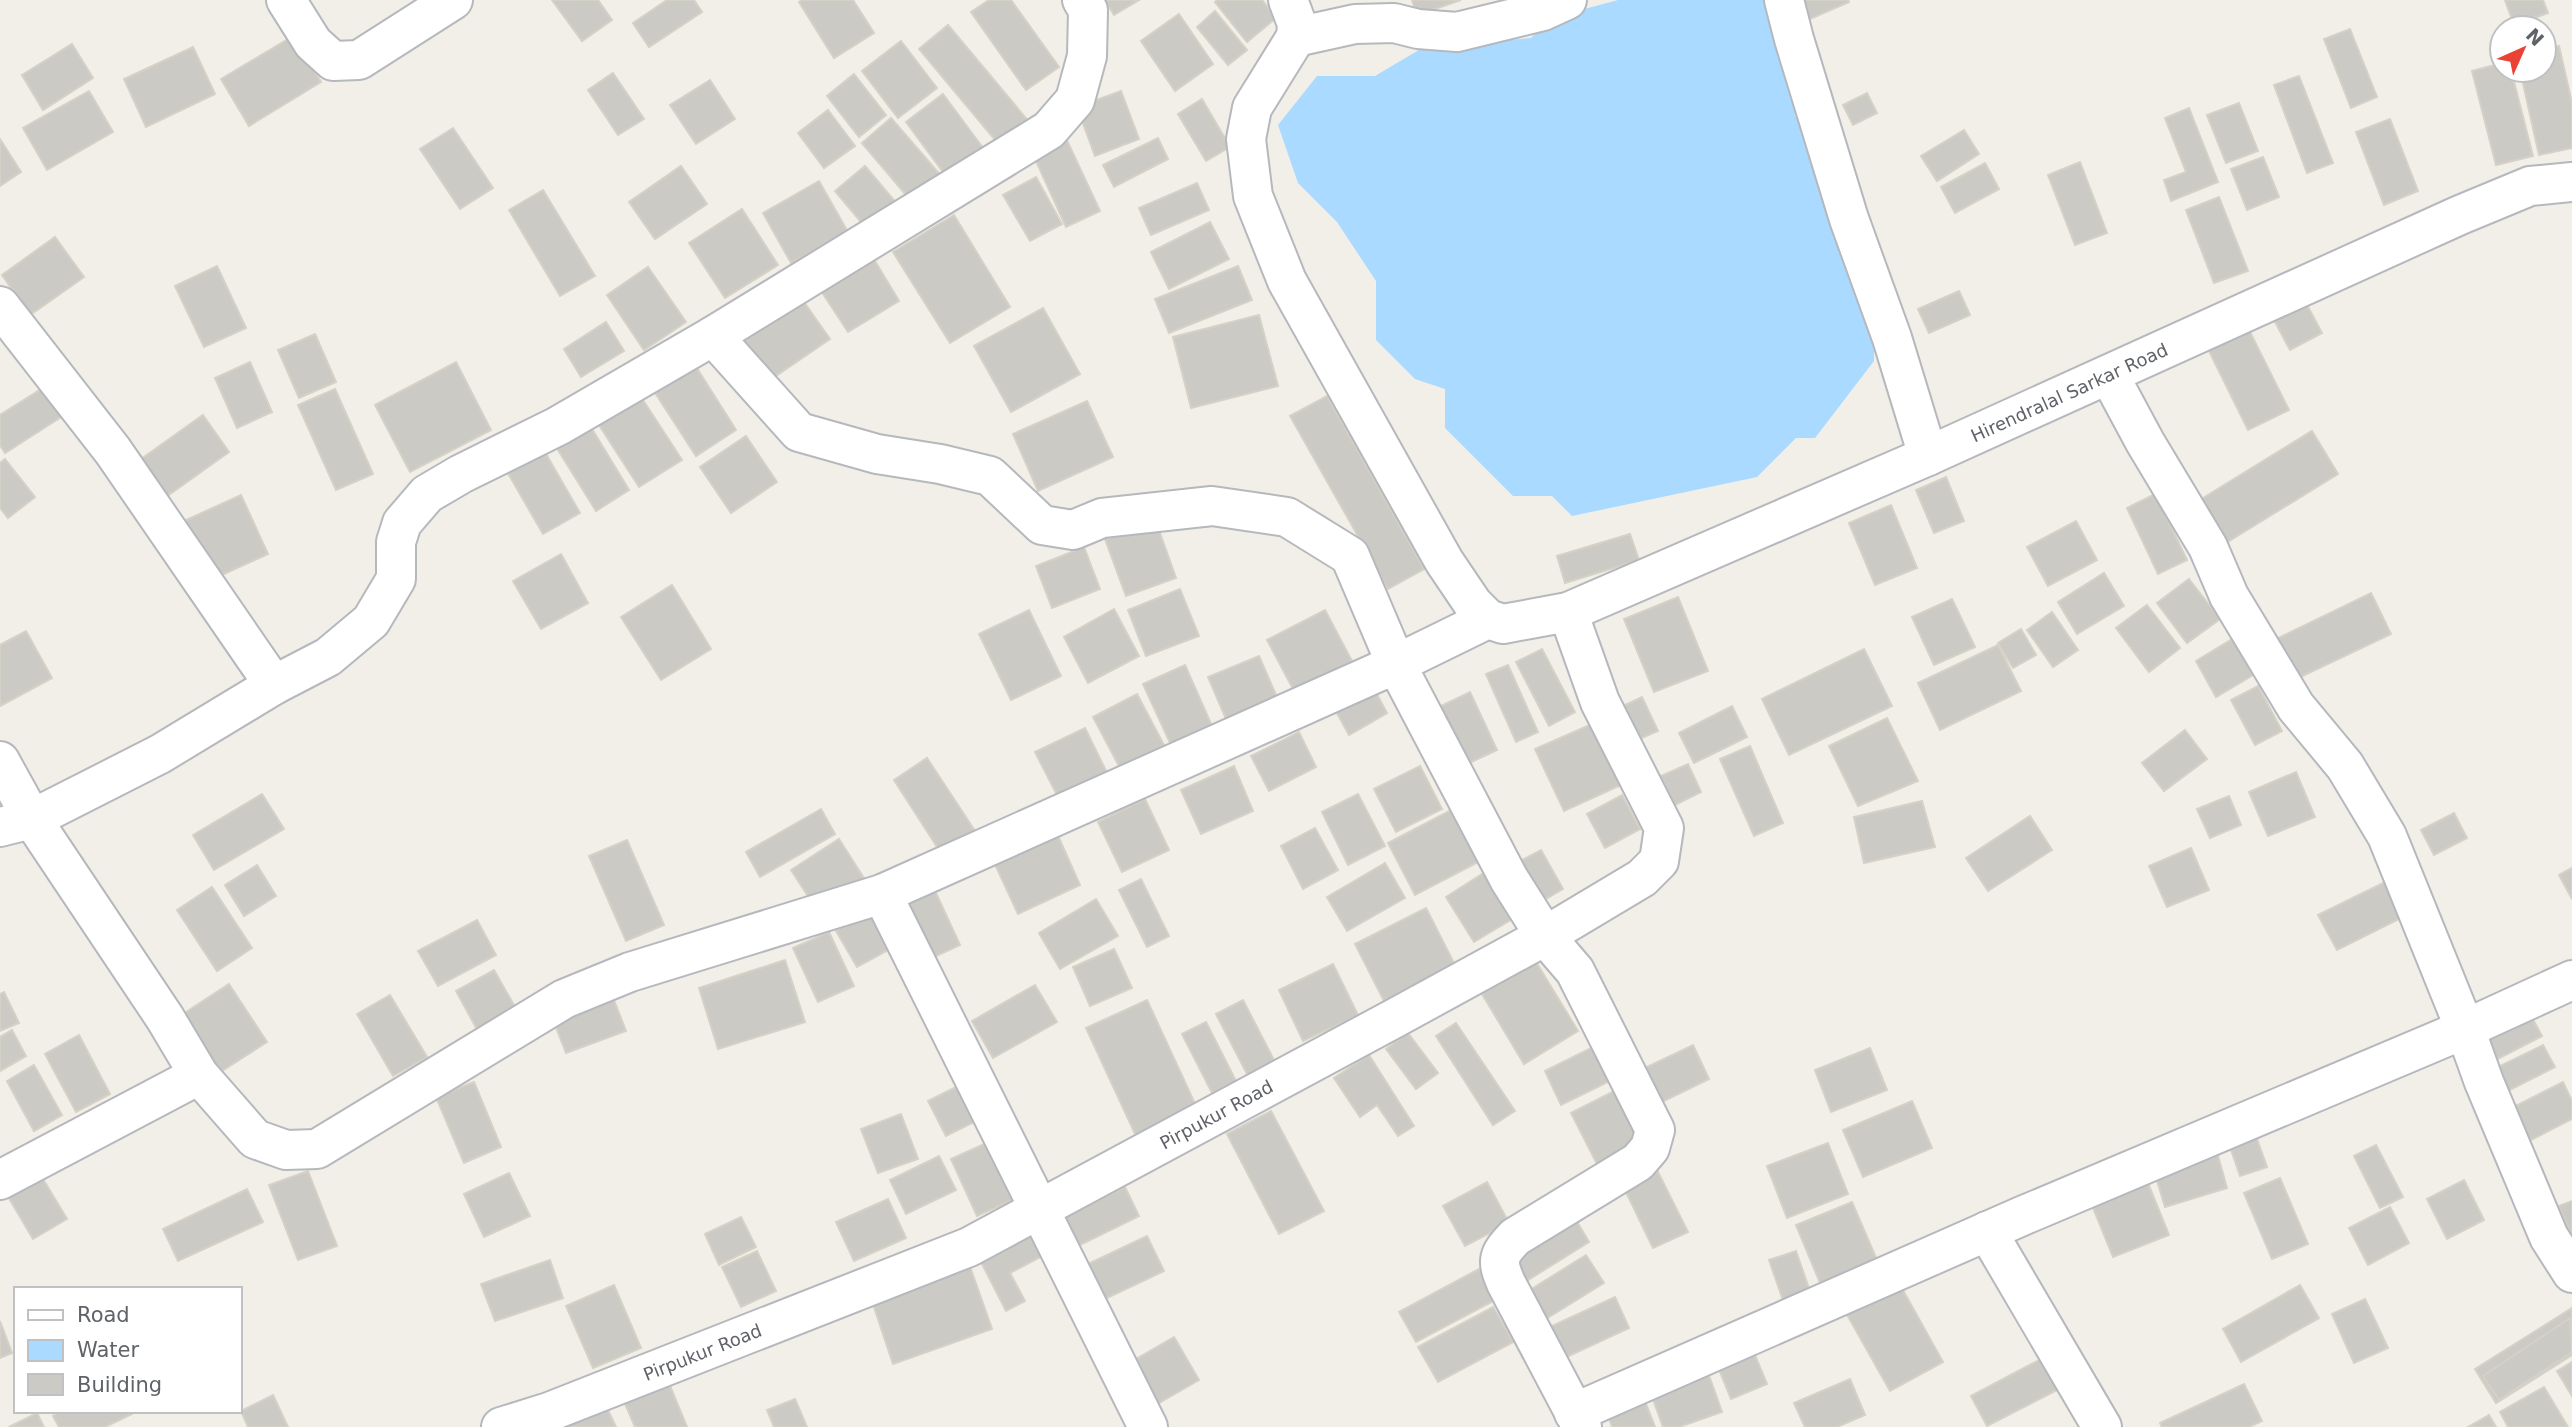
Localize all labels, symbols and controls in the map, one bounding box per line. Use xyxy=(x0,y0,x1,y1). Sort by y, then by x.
north arrow xyxy=(2488,14,2558,84)
text: N xyxy=(2522,24,2548,50)
street label: Hirendralal Sarkar Road xyxy=(1967,338,2171,446)
street label: Pirpukur Road xyxy=(1156,1075,1276,1153)
legend xyxy=(14,1287,242,1413)
text: Road xyxy=(77,1303,130,1327)
street label: Pirpukur Road xyxy=(640,1319,764,1384)
text: Water xyxy=(77,1338,139,1362)
text: Building xyxy=(77,1373,162,1397)

